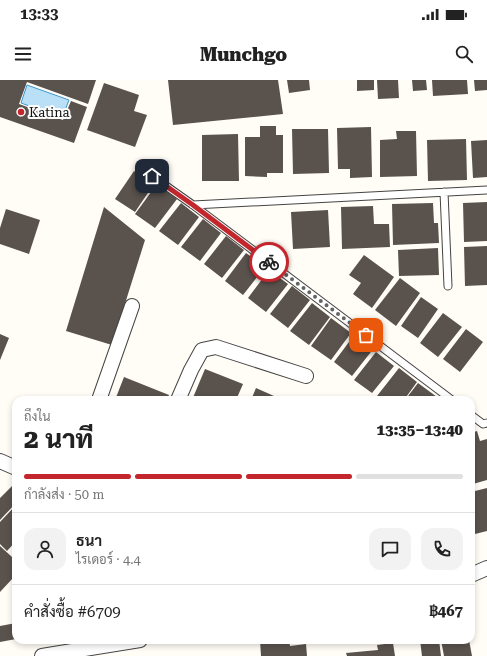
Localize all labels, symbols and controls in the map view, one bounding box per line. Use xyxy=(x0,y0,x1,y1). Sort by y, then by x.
text: 13:33 xyxy=(20,5,58,23)
icon: menu xyxy=(12,43,34,65)
icon: search xyxy=(453,43,475,65)
text: Munchgo xyxy=(200,44,287,65)
place label: Katina xyxy=(29,105,70,120)
marker: Katina xyxy=(16,107,26,117)
pin xyxy=(135,159,169,193)
icon: home xyxy=(141,165,163,187)
courier xyxy=(249,242,289,282)
icon: bike xyxy=(258,251,280,273)
pin xyxy=(349,318,383,352)
icon: bag xyxy=(355,324,377,346)
text: ถึงใน xyxy=(24,409,51,424)
text: 13:35–13:40 xyxy=(377,421,463,439)
text: 2 นาที xyxy=(24,424,93,454)
text: กำลังส่ง · 50 m xyxy=(24,487,104,502)
button: person xyxy=(24,528,66,570)
button: chat xyxy=(369,528,411,570)
button: phone xyxy=(421,528,463,570)
text: ธนา xyxy=(76,532,102,550)
text: ไรเดอร์ · 4.4 xyxy=(76,552,141,567)
text: ฿467 xyxy=(429,602,463,620)
text: คำสั่งซื้อ #6709 xyxy=(24,603,121,621)

